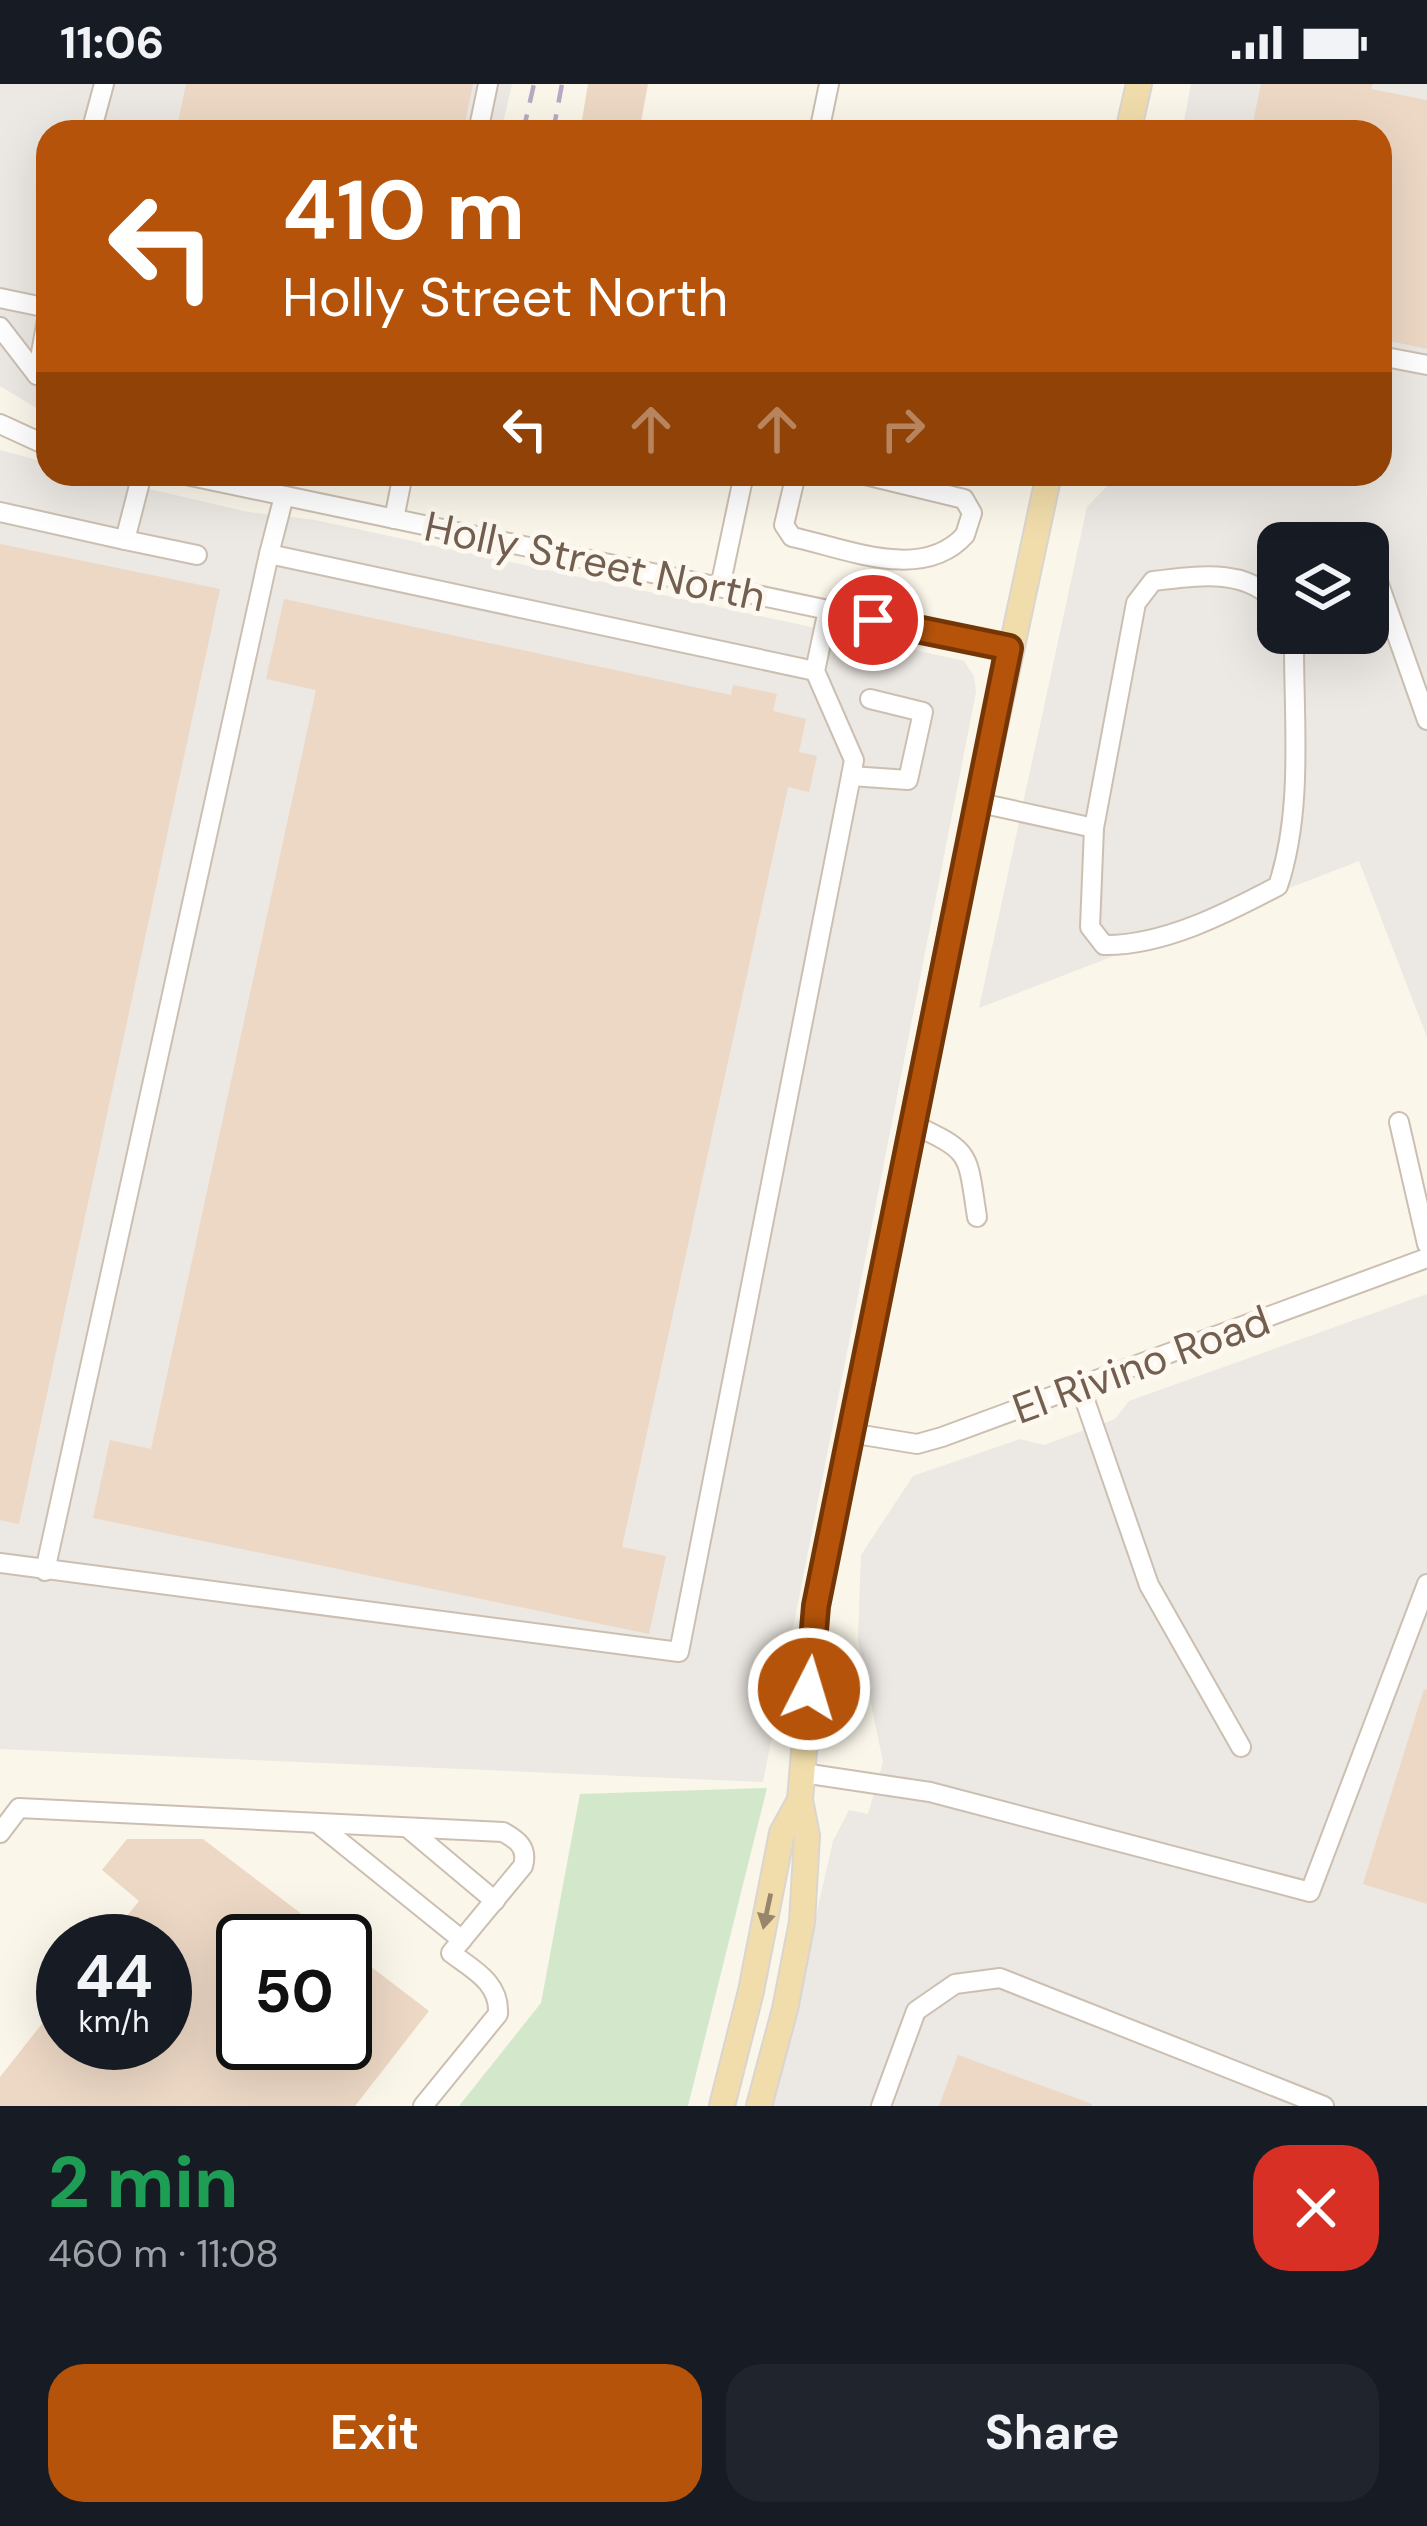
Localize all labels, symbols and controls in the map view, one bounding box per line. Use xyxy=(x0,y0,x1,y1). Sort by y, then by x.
text: 11:06 xyxy=(60,13,164,72)
text: 410 m xyxy=(282,156,525,265)
icon: left xyxy=(84,168,240,324)
text: Holly Street North xyxy=(282,262,728,333)
icon: left xyxy=(492,396,558,462)
icon: ahead xyxy=(618,396,684,462)
icon: ahead xyxy=(744,396,810,462)
icon: right xyxy=(870,396,936,462)
street label: Holly Street North xyxy=(419,499,770,624)
map controls xyxy=(1257,522,1389,654)
button: layers xyxy=(1257,522,1389,654)
pin xyxy=(822,569,924,671)
icon: arrive xyxy=(840,587,906,653)
street label: El Rivino Road xyxy=(1005,1293,1277,1436)
position arrow xyxy=(746,1626,872,1752)
one-way arrow xyxy=(757,1893,776,1930)
speed limit sign: 50 xyxy=(216,1914,372,2070)
text: 44 xyxy=(75,1937,153,2016)
text: km/h xyxy=(79,2002,149,2041)
text: 2 min xyxy=(48,2136,238,2229)
button: close xyxy=(1253,2145,1379,2271)
text: 460 m · 11:08 xyxy=(48,2228,279,2279)
button: Exit xyxy=(48,2364,702,2502)
button: Share xyxy=(726,2364,1379,2502)

